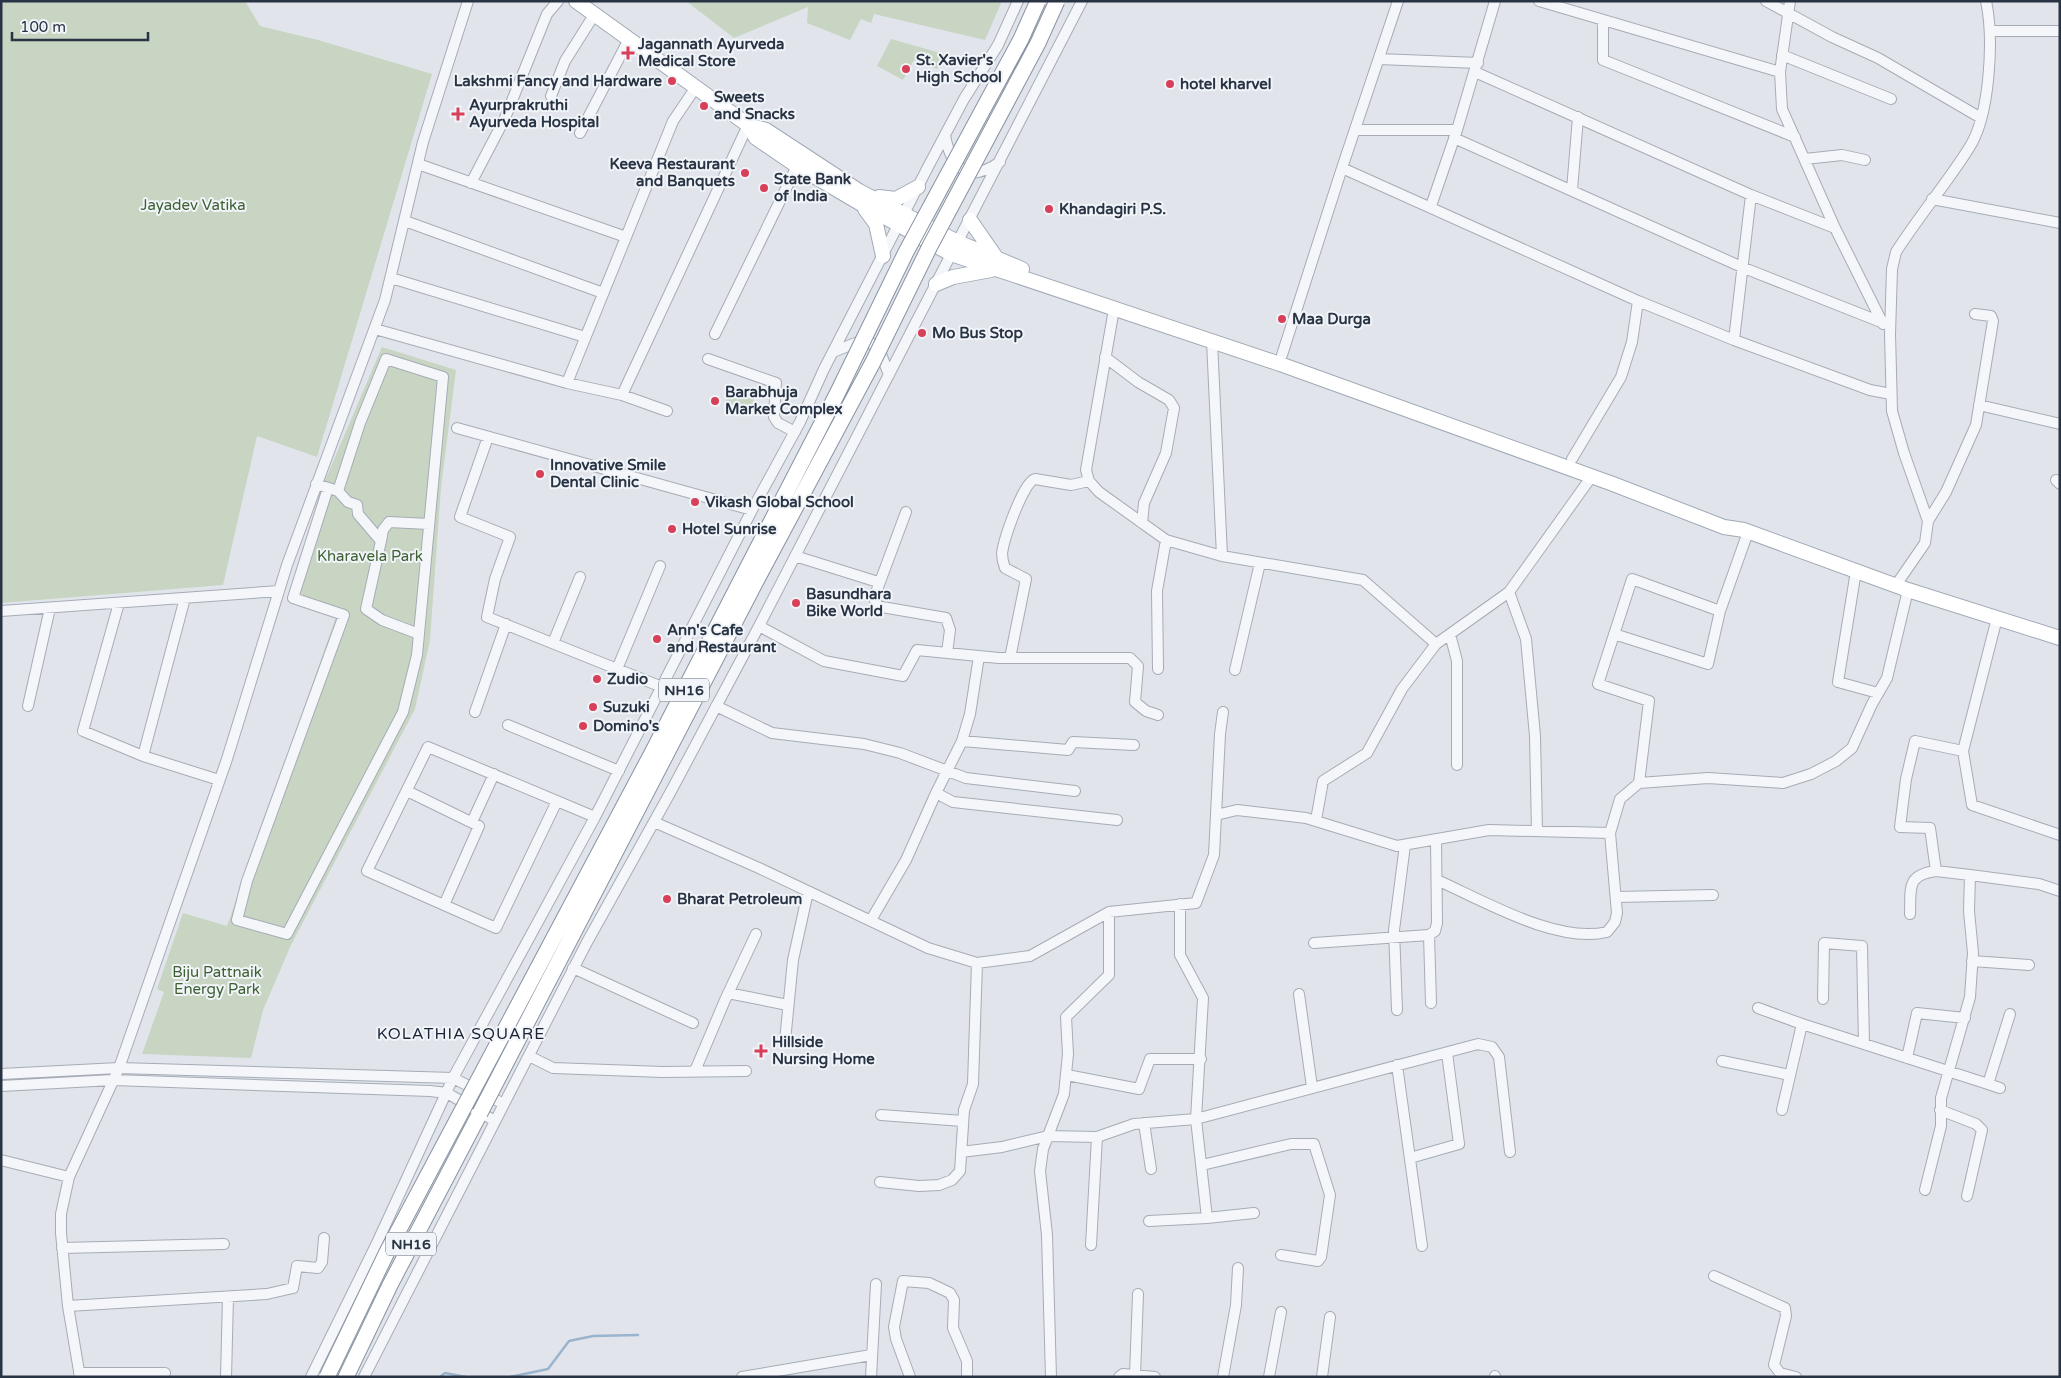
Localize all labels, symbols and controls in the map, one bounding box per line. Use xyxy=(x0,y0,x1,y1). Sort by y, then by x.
scale bar xyxy=(12,10,149,42)
text: 100 m xyxy=(20,18,66,36)
place label: Jagannath Ayurveda Medical Store xyxy=(637,35,784,70)
marker: Jagannath Ayurveda Medical Store xyxy=(622,47,634,59)
place label: St. Xavier's High School xyxy=(916,51,1002,87)
marker: St. Xavier's High School xyxy=(900,63,912,75)
place label: Lakshmi Fancy and Hardware xyxy=(454,72,663,91)
marker: Lakshmi Fancy and Hardware xyxy=(666,75,678,87)
place label: hotel kharvel xyxy=(1180,75,1272,93)
marker: hotel kharvel xyxy=(1164,78,1176,90)
place label: Sweets and Snacks xyxy=(714,88,795,123)
place label: Ayurprakruthi Ayurveda Hospital xyxy=(469,96,599,132)
marker: Sweets and Snacks xyxy=(698,100,710,112)
marker: Ayurprakruthi Ayurveda Hospital xyxy=(451,107,465,121)
place label: Keeva Restaurant and Banquets xyxy=(609,155,735,191)
marker: Keeva Restaurant and Banquets xyxy=(739,167,751,179)
place label: State Bank of India xyxy=(774,170,851,205)
marker: State Bank of India xyxy=(758,182,770,194)
park label: Jayadev Vatika xyxy=(140,196,246,214)
place label: Khandagiri P.S. xyxy=(1059,200,1166,219)
marker: Khandagiri P.S. xyxy=(1043,203,1055,215)
place label: Maa Durga xyxy=(1292,310,1371,329)
marker: Maa Durga xyxy=(1276,313,1288,325)
place label: Mo Bus Stop xyxy=(932,324,1023,343)
marker: Mo Bus Stop xyxy=(916,327,928,339)
place label: Barabhuja Market Complex xyxy=(725,383,843,419)
marker: Barabhuja Market Complex xyxy=(709,395,721,407)
place label: Innovative Smile Dental Clinic xyxy=(550,456,667,491)
marker: Innovative Smile Dental Clinic xyxy=(534,468,546,480)
place label: Vikash Global School xyxy=(705,493,854,511)
marker: Vikash Global School xyxy=(689,496,701,508)
place label: Hotel Sunrise xyxy=(682,520,777,538)
marker: Hotel Sunrise xyxy=(666,523,678,535)
park label: Kharavela Park xyxy=(317,547,423,565)
place label: Basundhara Bike World xyxy=(806,585,892,620)
marker: Basundhara Bike World xyxy=(790,597,802,609)
place label: Ann's Cafe and Restaurant xyxy=(667,621,777,656)
marker: Ann's Cafe and Restaurant xyxy=(651,633,663,645)
place label: Zudio xyxy=(607,670,648,688)
marker: Zudio xyxy=(591,673,603,685)
road number: NH16 xyxy=(659,678,709,702)
place label: Suzuki xyxy=(603,698,650,716)
marker: Suzuki xyxy=(587,701,599,713)
place label: Domino's xyxy=(593,717,659,735)
marker: Domino's xyxy=(577,720,589,732)
place label: Bharat Petroleum xyxy=(677,890,802,908)
marker: Bharat Petroleum xyxy=(661,893,673,905)
park label: Biju Pattnaik Energy Park xyxy=(172,963,262,998)
district label: KOLATHIA SQUARE xyxy=(377,1024,545,1044)
place label: Hillside Nursing Home xyxy=(772,1033,875,1069)
marker: Hillside Nursing Home xyxy=(754,1044,768,1058)
road number: NH16 xyxy=(386,1232,436,1256)

